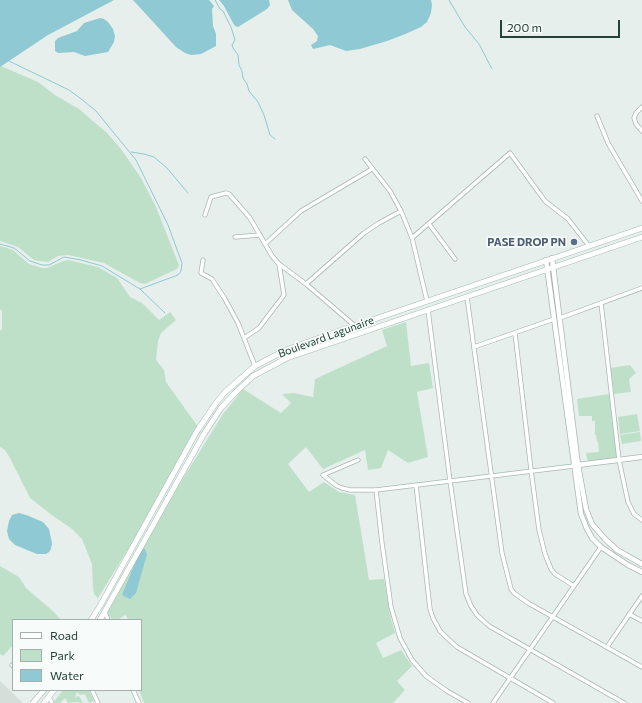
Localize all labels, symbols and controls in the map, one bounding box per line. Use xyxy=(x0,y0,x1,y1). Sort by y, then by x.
scale bar xyxy=(502,12,622,38)
text: 200 m xyxy=(507,20,542,34)
place label: PASE DROP PN xyxy=(487,235,566,249)
marker: PASE DROP PN xyxy=(569,237,579,247)
street label: Boulevard Lagunaire xyxy=(276,313,376,361)
legend xyxy=(12,619,142,691)
text: Road xyxy=(50,628,78,642)
text: Park xyxy=(50,648,75,662)
text: Water xyxy=(50,668,84,682)

